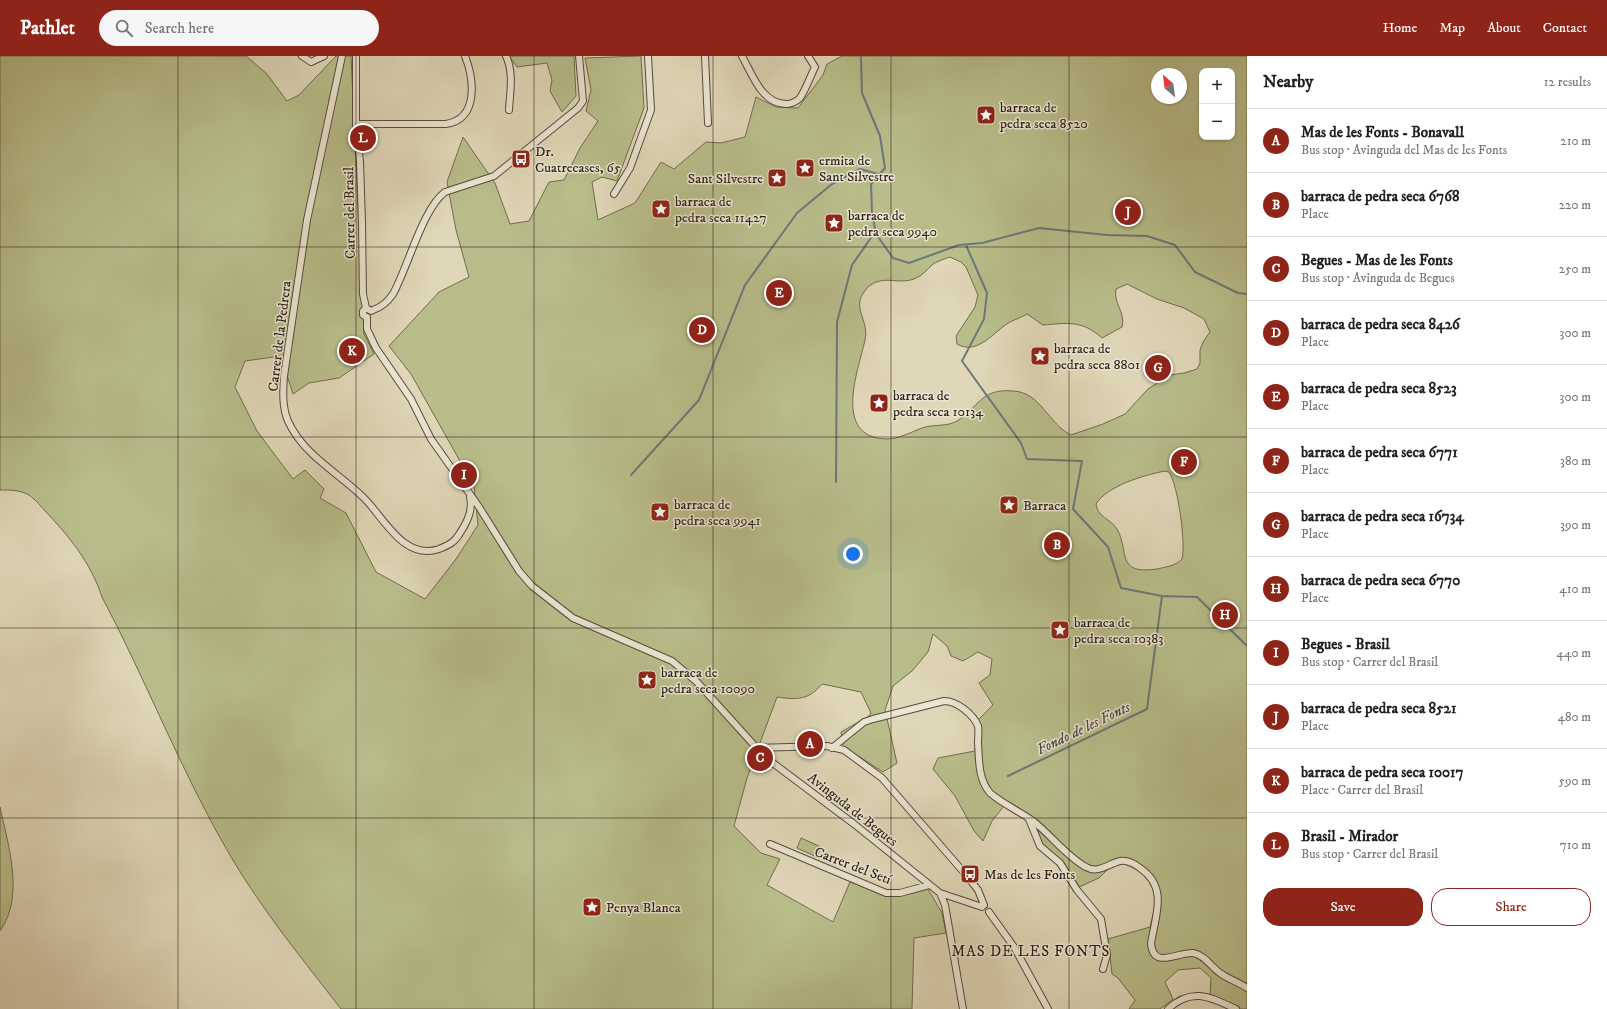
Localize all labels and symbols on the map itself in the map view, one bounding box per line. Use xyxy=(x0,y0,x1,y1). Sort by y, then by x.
north arrow xyxy=(1151,68,1187,104)
place label: barraca de pedra seca 8520 xyxy=(999,99,1088,133)
place icon: barraca de pedra seca 8520 xyxy=(975,104,997,126)
pin: L xyxy=(350,123,376,153)
place label: Dr. Cuatrecases, 65 xyxy=(535,143,621,177)
bus stop icon: Dr. Cuatrecases, 65 xyxy=(510,148,532,170)
place label: ermita de Sant Silvestre xyxy=(819,152,894,186)
place icon: ermita de Sant Silvestre xyxy=(794,157,816,179)
street label: Carrer del Brasil xyxy=(340,166,360,259)
place icon: Sant Silvestre xyxy=(766,167,788,189)
place label: Sant Silvestre xyxy=(688,170,763,188)
place label: barraca de pedra seca 11427 xyxy=(674,193,767,227)
pin: J xyxy=(1115,197,1141,227)
place icon: barraca de pedra seca 11427 xyxy=(650,198,672,220)
place label: barraca de pedra seca 9940 xyxy=(847,207,937,241)
place icon: barraca de pedra seca 9940 xyxy=(823,212,845,234)
pin: E xyxy=(766,278,792,308)
street label: Carrer de la Pedrera xyxy=(264,280,296,393)
pin: D xyxy=(689,315,715,345)
pin: K xyxy=(339,336,365,366)
place label: barraca de pedra seca 8801 xyxy=(1053,340,1140,374)
place icon: barraca de pedra seca 8801 xyxy=(1029,345,1051,367)
pin: G xyxy=(1145,353,1171,383)
place label: barraca de pedra seca 10134 xyxy=(892,387,984,421)
place icon: barraca de pedra seca 10134 xyxy=(868,392,890,414)
pin: F xyxy=(1171,447,1197,477)
pin: I xyxy=(451,460,477,490)
place icon: Barraca xyxy=(998,494,1020,516)
place label: barraca de pedra seca 9941 xyxy=(673,496,761,530)
place label: Barraca xyxy=(1023,497,1066,515)
place icon: barraca de pedra seca 9941 xyxy=(649,501,671,523)
pin: B xyxy=(1044,530,1070,560)
your location xyxy=(843,544,863,564)
pin: H xyxy=(1212,600,1238,630)
place label: barraca de pedra seca 10383 xyxy=(1073,614,1164,648)
place icon: barraca de pedra seca 10383 xyxy=(1049,619,1071,641)
place label: barraca de pedra seca 10090 xyxy=(660,664,755,698)
place icon: barraca de pedra seca 10090 xyxy=(636,669,658,691)
water label: Fondo de les Fonts xyxy=(1033,697,1134,759)
pin: A xyxy=(797,729,823,759)
pin: C xyxy=(747,743,773,773)
street label: Avinguda de Begues xyxy=(804,769,901,851)
street label: Carrer del Setí xyxy=(812,843,895,889)
bus stop icon: Mas de les Fonts xyxy=(959,863,981,885)
place label: Mas de les Fonts xyxy=(984,866,1075,884)
place icon: Penya Blanca xyxy=(581,896,603,918)
place label: Penya Blanca xyxy=(606,899,681,917)
district label: MAS DE LES FONTS xyxy=(952,942,1110,961)

